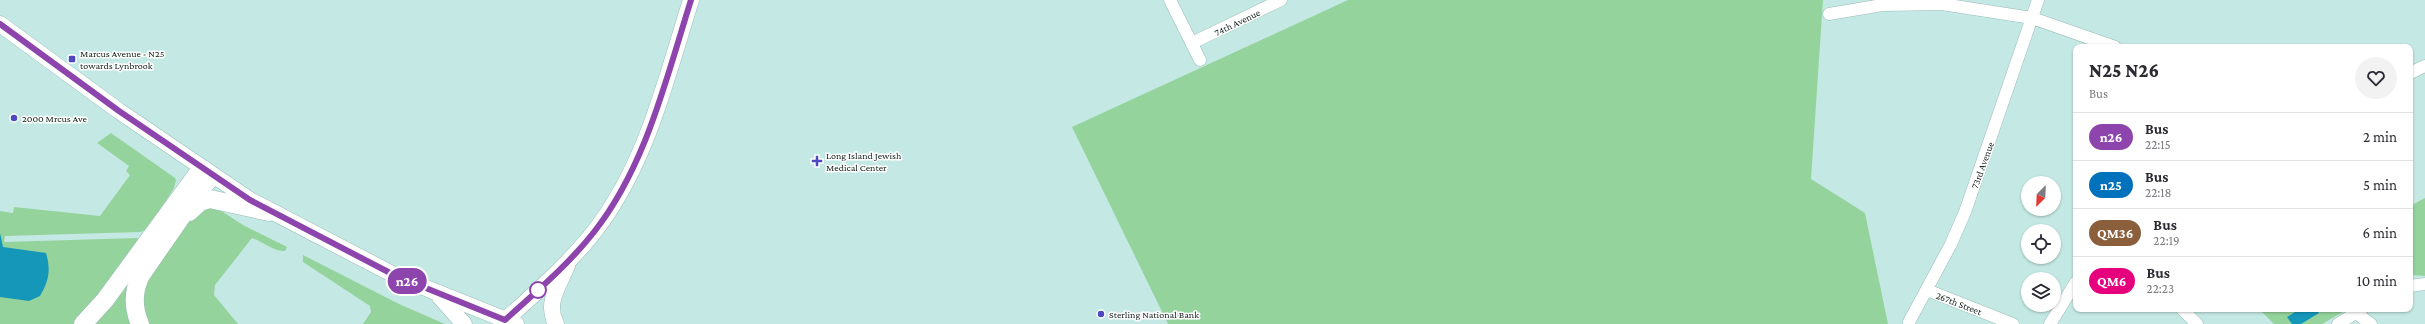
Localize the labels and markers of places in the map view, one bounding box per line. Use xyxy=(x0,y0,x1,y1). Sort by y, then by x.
place label: Marcus Avenue - N25 towards Lynbrook xyxy=(80,48,165,71)
marker: Marcus Avenue - N25 towards Lynbrook xyxy=(67,54,77,64)
marker: 2000 Mrcus Ave xyxy=(9,113,19,123)
place label: 2000 Mrcus Ave xyxy=(22,113,87,124)
place label: Long Island Jewish Medical Center xyxy=(826,150,902,173)
marker: Long Island Jewish Medical Center xyxy=(811,155,823,167)
unlabelled marker xyxy=(529,281,547,299)
marker: Sterling National Bank xyxy=(1096,309,1106,319)
place label: Sterling National Bank xyxy=(1109,309,1199,320)

